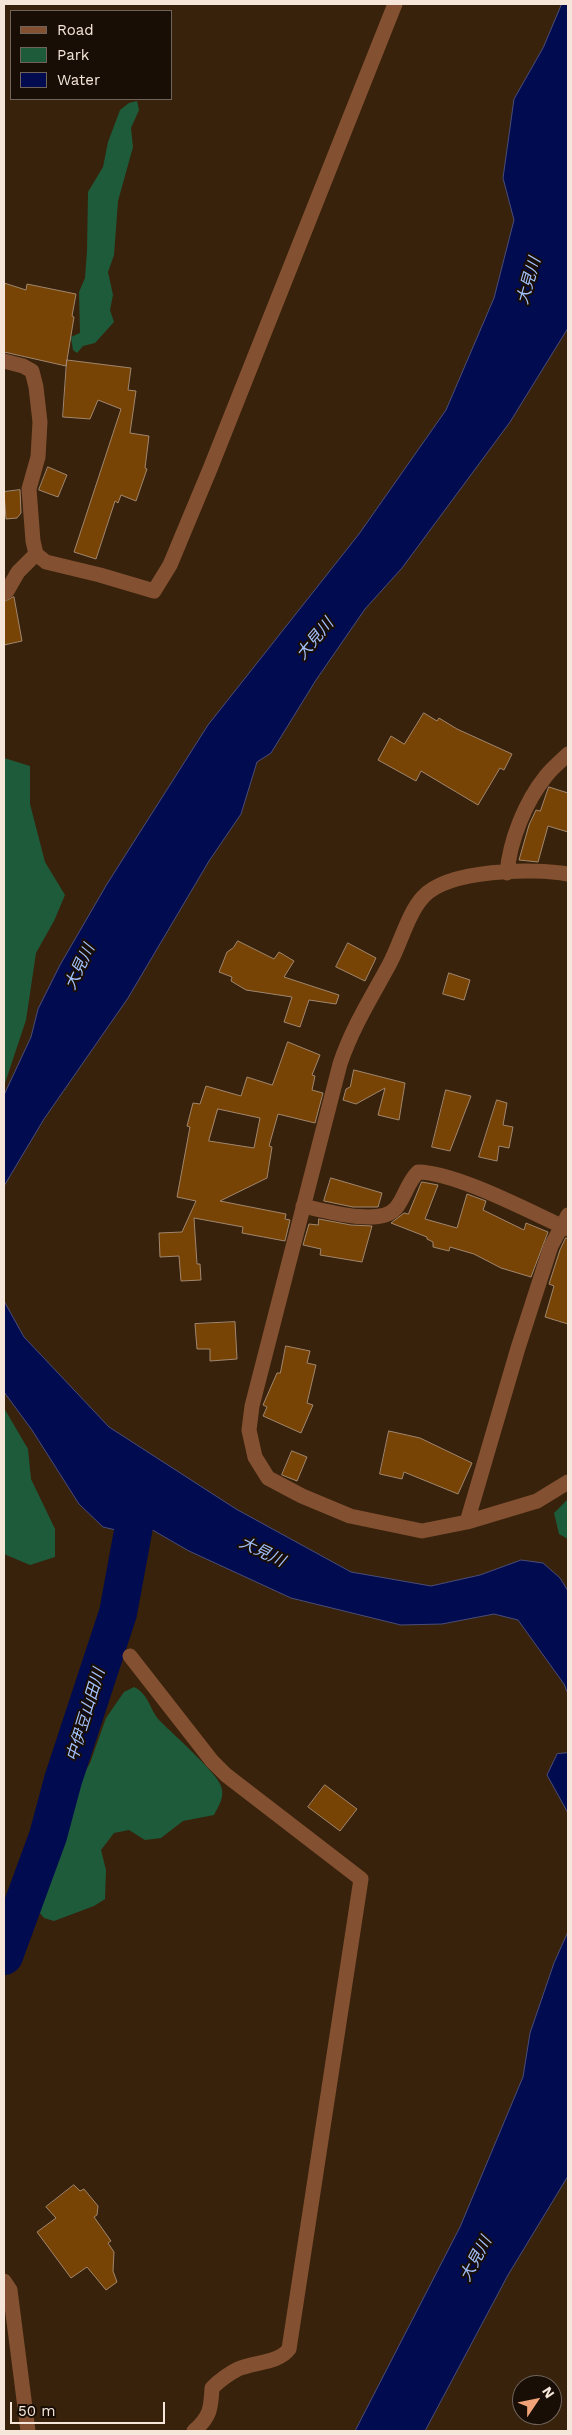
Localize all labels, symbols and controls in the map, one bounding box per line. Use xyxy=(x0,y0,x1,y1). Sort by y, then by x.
legend xyxy=(10,10,172,100)
text: Road xyxy=(57,21,94,39)
text: Park xyxy=(57,46,89,64)
text: Water xyxy=(57,71,100,89)
water label: 大見川 xyxy=(513,255,545,307)
water label: 大見川 xyxy=(292,614,338,664)
water label: 大見川 xyxy=(61,941,99,993)
water label: 大見川 xyxy=(236,1533,288,1571)
water label: 中伊豆山田川 xyxy=(63,1666,109,1764)
water label: 大見川 xyxy=(456,2233,496,2285)
north arrow xyxy=(512,2375,562,2425)
text: N xyxy=(539,2383,558,2401)
scale bar xyxy=(12,2392,168,2424)
text: 50 m xyxy=(18,2402,55,2420)

